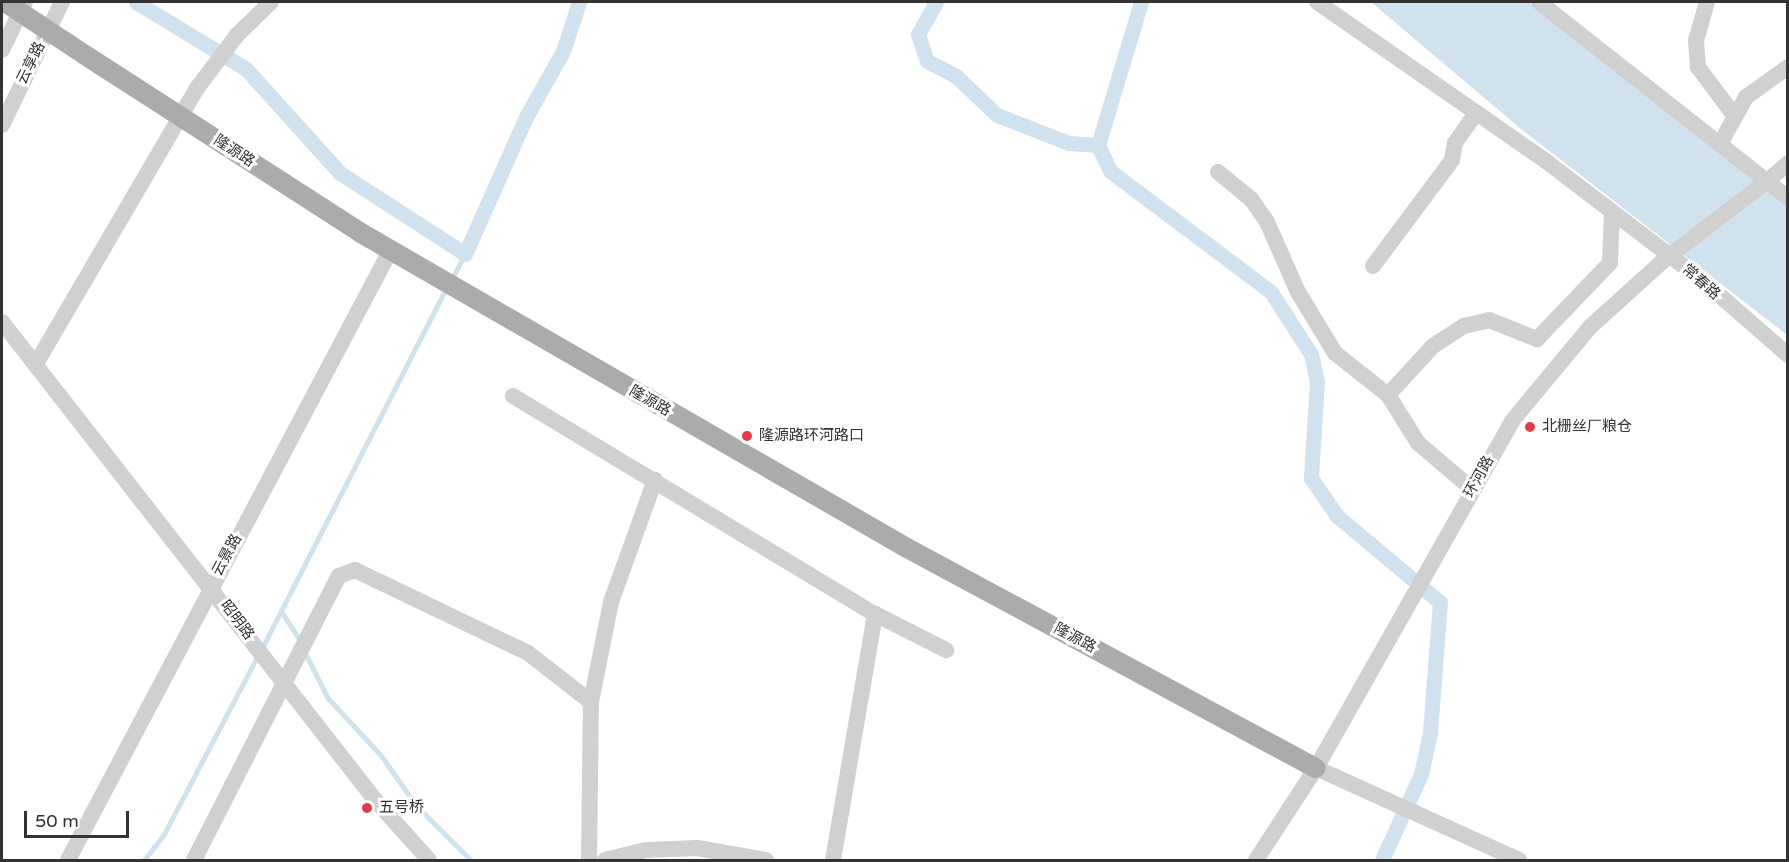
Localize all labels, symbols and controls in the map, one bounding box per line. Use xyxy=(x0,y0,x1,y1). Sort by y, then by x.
street label: 云享路 xyxy=(13,39,49,87)
street label: 隆源路 xyxy=(210,131,258,171)
street label: 常春路 xyxy=(1678,260,1724,304)
street label: 隆源路 xyxy=(626,382,674,420)
place label: 北栅丝厂粮仓 xyxy=(1542,418,1632,436)
marker: 北栅丝厂粮仓 xyxy=(1523,420,1537,434)
place label: 隆源路环河路口 xyxy=(759,427,864,445)
marker: 隆源路环河路口 xyxy=(740,429,754,443)
street label: 环河路 xyxy=(1460,453,1498,501)
street label: 云景路 xyxy=(208,531,246,579)
street label: 昭明路 xyxy=(216,597,258,643)
street label: 隆源路 xyxy=(1051,619,1099,657)
scale bar xyxy=(27,799,132,837)
place label: 五号桥 xyxy=(379,799,424,817)
marker: 五号桥 xyxy=(360,801,374,815)
text: 50 m xyxy=(35,810,79,832)

